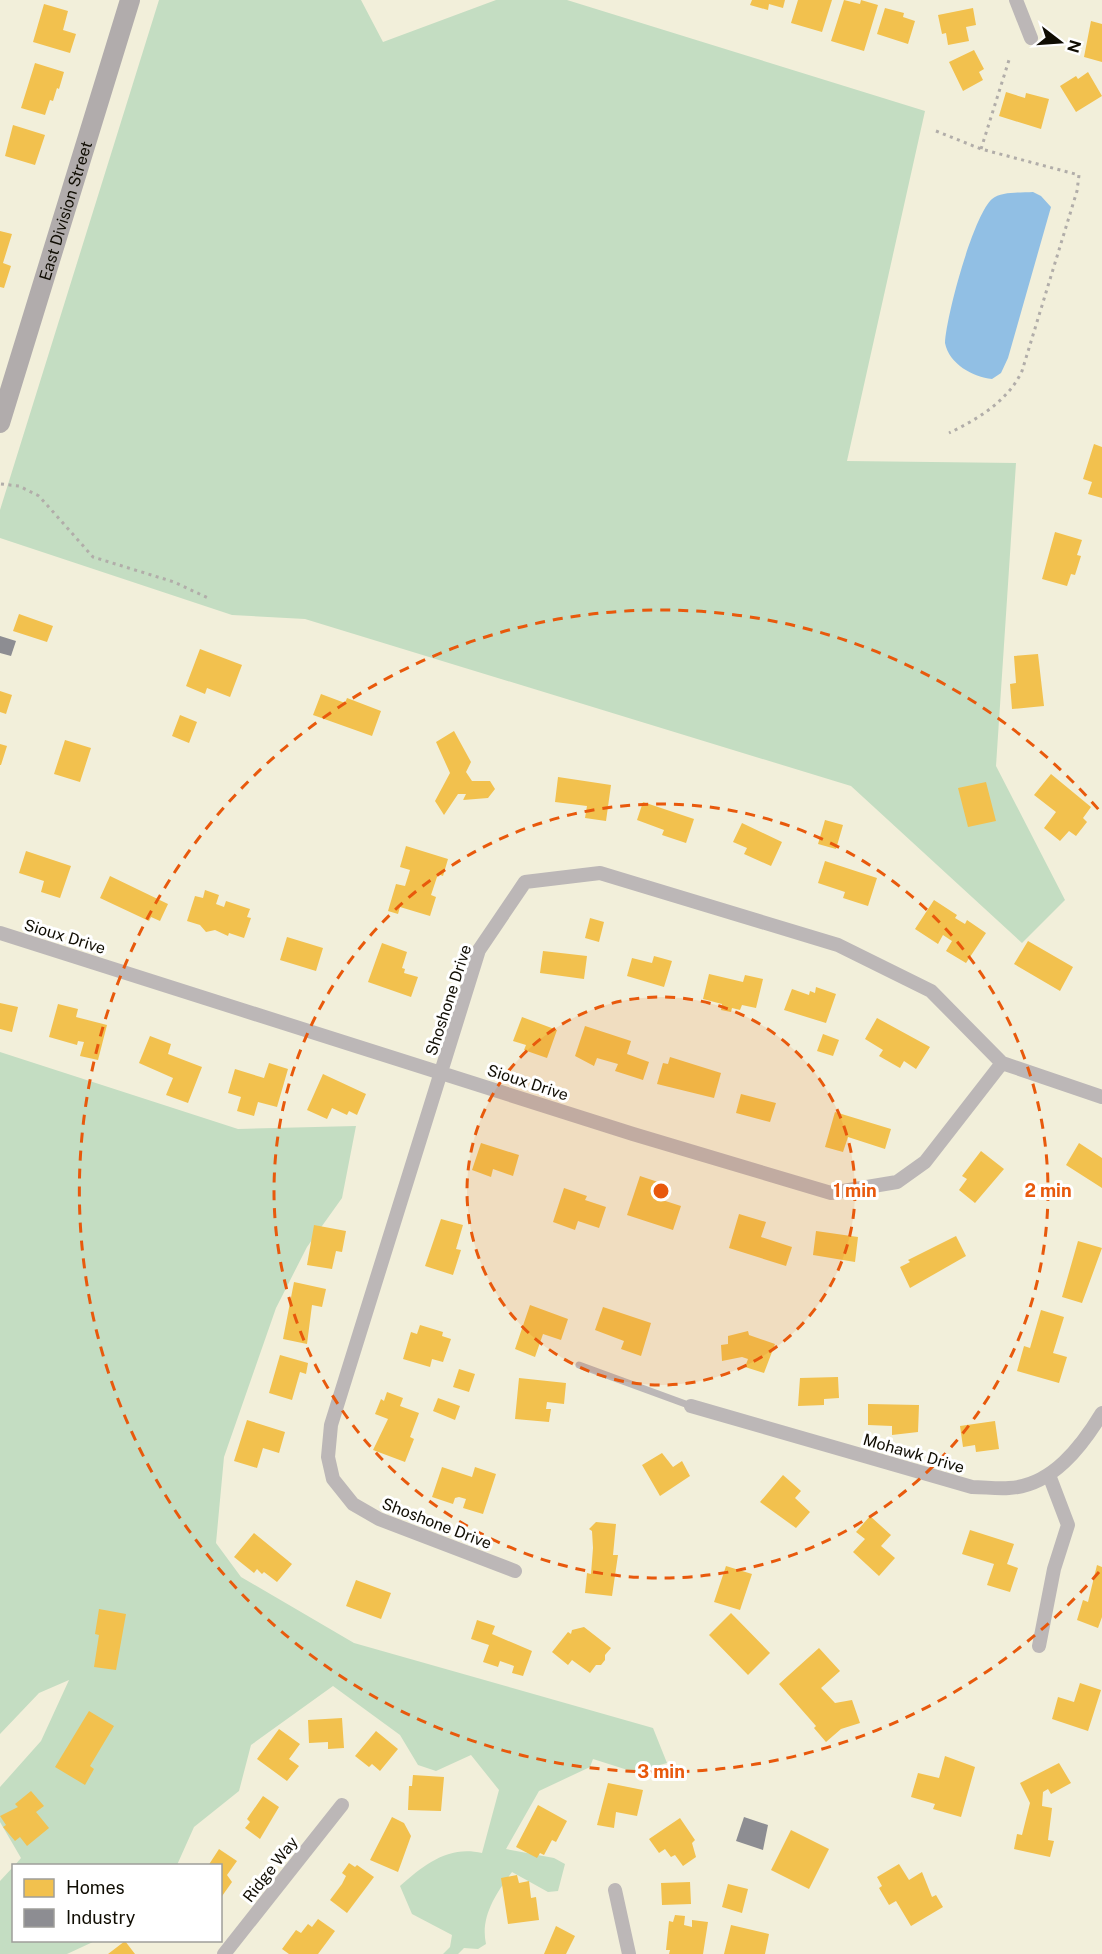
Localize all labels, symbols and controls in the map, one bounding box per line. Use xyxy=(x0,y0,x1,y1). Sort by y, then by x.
north arrow xyxy=(1030,12,1090,72)
text: N xyxy=(1063,37,1085,55)
street label: East Division Street xyxy=(35,139,96,283)
street label: Sioux Drive xyxy=(22,915,108,958)
street label: Shoshone Drive xyxy=(422,942,475,1058)
street label: Sioux Drive xyxy=(485,1060,571,1105)
text: 1 min xyxy=(833,1180,877,1201)
text: 2 min xyxy=(1024,1180,1072,1201)
centre of rings xyxy=(651,1181,671,1201)
street label: Mohawk Drive xyxy=(861,1430,967,1477)
street label: Shoshone Drive xyxy=(379,1494,494,1553)
text: 3 min xyxy=(637,1761,685,1782)
street label: Ridge Way xyxy=(239,1832,302,1906)
legend xyxy=(12,1864,222,1942)
text: Homes xyxy=(66,1877,125,1898)
text: Industry xyxy=(66,1907,136,1928)

